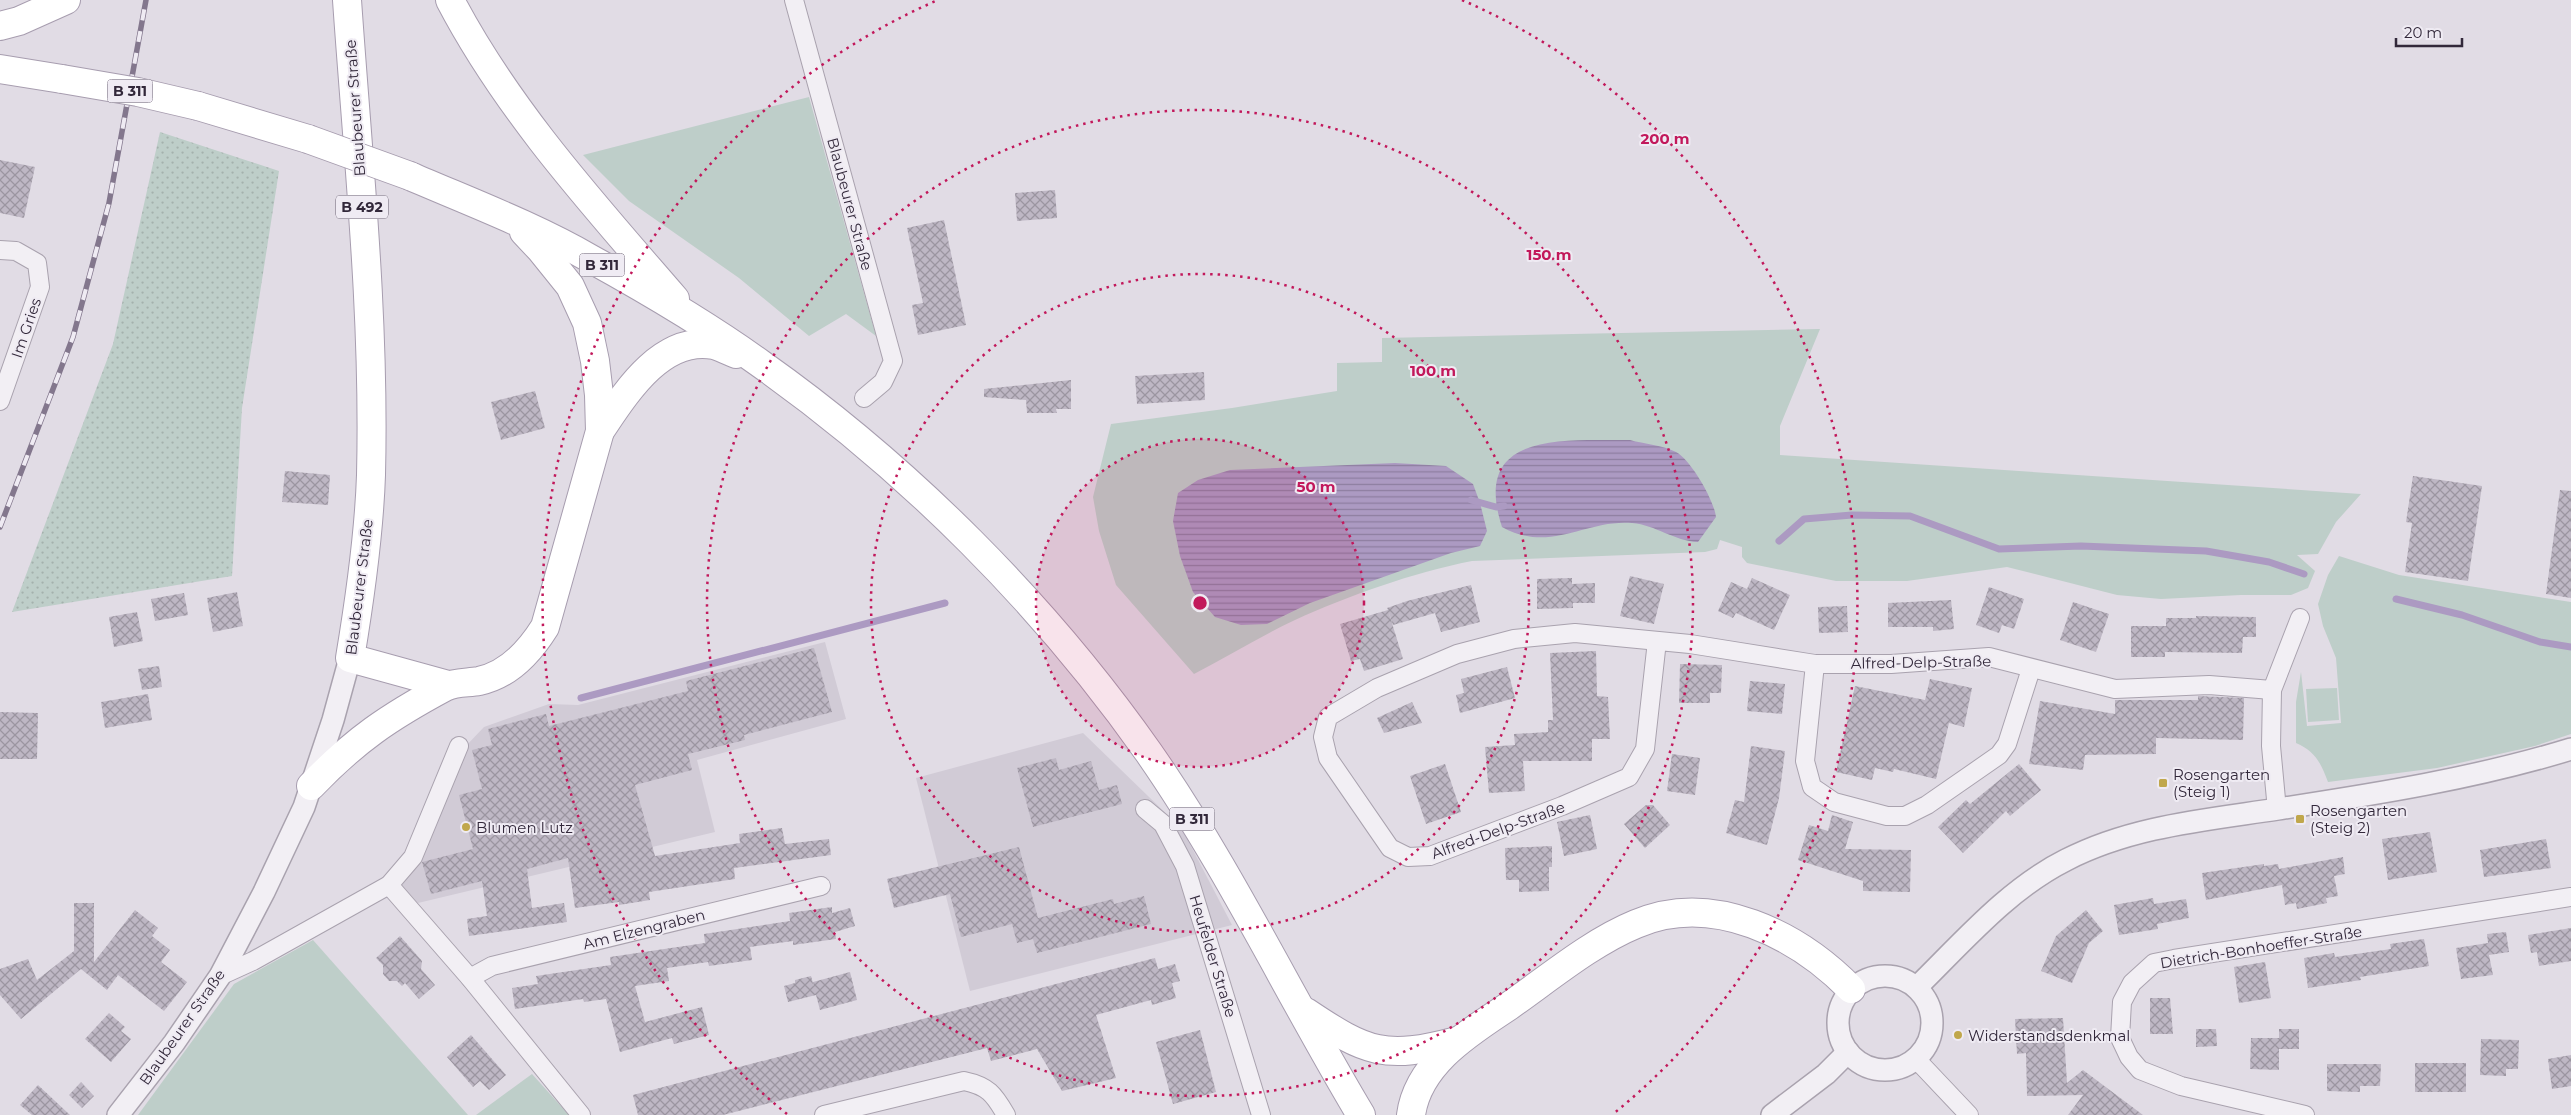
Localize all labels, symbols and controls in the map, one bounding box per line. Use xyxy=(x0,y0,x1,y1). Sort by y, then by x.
scale bar xyxy=(2396,15,2462,47)
text: 20 m xyxy=(2404,23,2442,42)
street label: Blaubeurer Straße xyxy=(341,39,369,177)
road number: B 311 xyxy=(108,80,152,102)
text: 200 m xyxy=(1640,129,1690,148)
street label: Blaubeurer Straße xyxy=(823,135,877,273)
road number: B 492 xyxy=(336,196,388,218)
text: 150 m xyxy=(1527,245,1571,264)
road number: B 311 xyxy=(580,254,624,276)
street label: Im Gries xyxy=(7,295,45,361)
text: 100 m xyxy=(1410,361,1456,380)
text: 50 m xyxy=(1296,477,1336,496)
street label: Blaubeurer Straße xyxy=(341,518,377,656)
centre of rings xyxy=(1191,594,1209,612)
street label: Alfred-Delp-Straße xyxy=(1851,651,1991,673)
place label: Rosengarten (Steig 1) xyxy=(2173,765,2270,801)
marker: Rosengarten (Steig 1) xyxy=(2157,777,2169,789)
street label: Alfred-Delp-Straße xyxy=(1429,797,1567,863)
place label: Rosengarten (Steig 2) xyxy=(2310,801,2407,837)
road number: B 311 xyxy=(1170,808,1214,831)
marker: Rosengarten (Steig 2) xyxy=(2294,813,2306,825)
place label: Blumen Lutz xyxy=(476,818,573,837)
marker: Blumen Lutz xyxy=(460,821,472,833)
street label: Heufelder Straße xyxy=(1185,892,1241,1020)
street label: Am Elzengraben xyxy=(581,905,707,953)
street label: Dietrich-Bonhoeffer-Straße xyxy=(2159,922,2363,972)
street label: Blaubeurer Straße xyxy=(135,965,229,1089)
place label: Widerstandsdenkmal xyxy=(1968,1026,2130,1045)
marker: Widerstandsdenkmal xyxy=(1952,1029,1964,1041)

